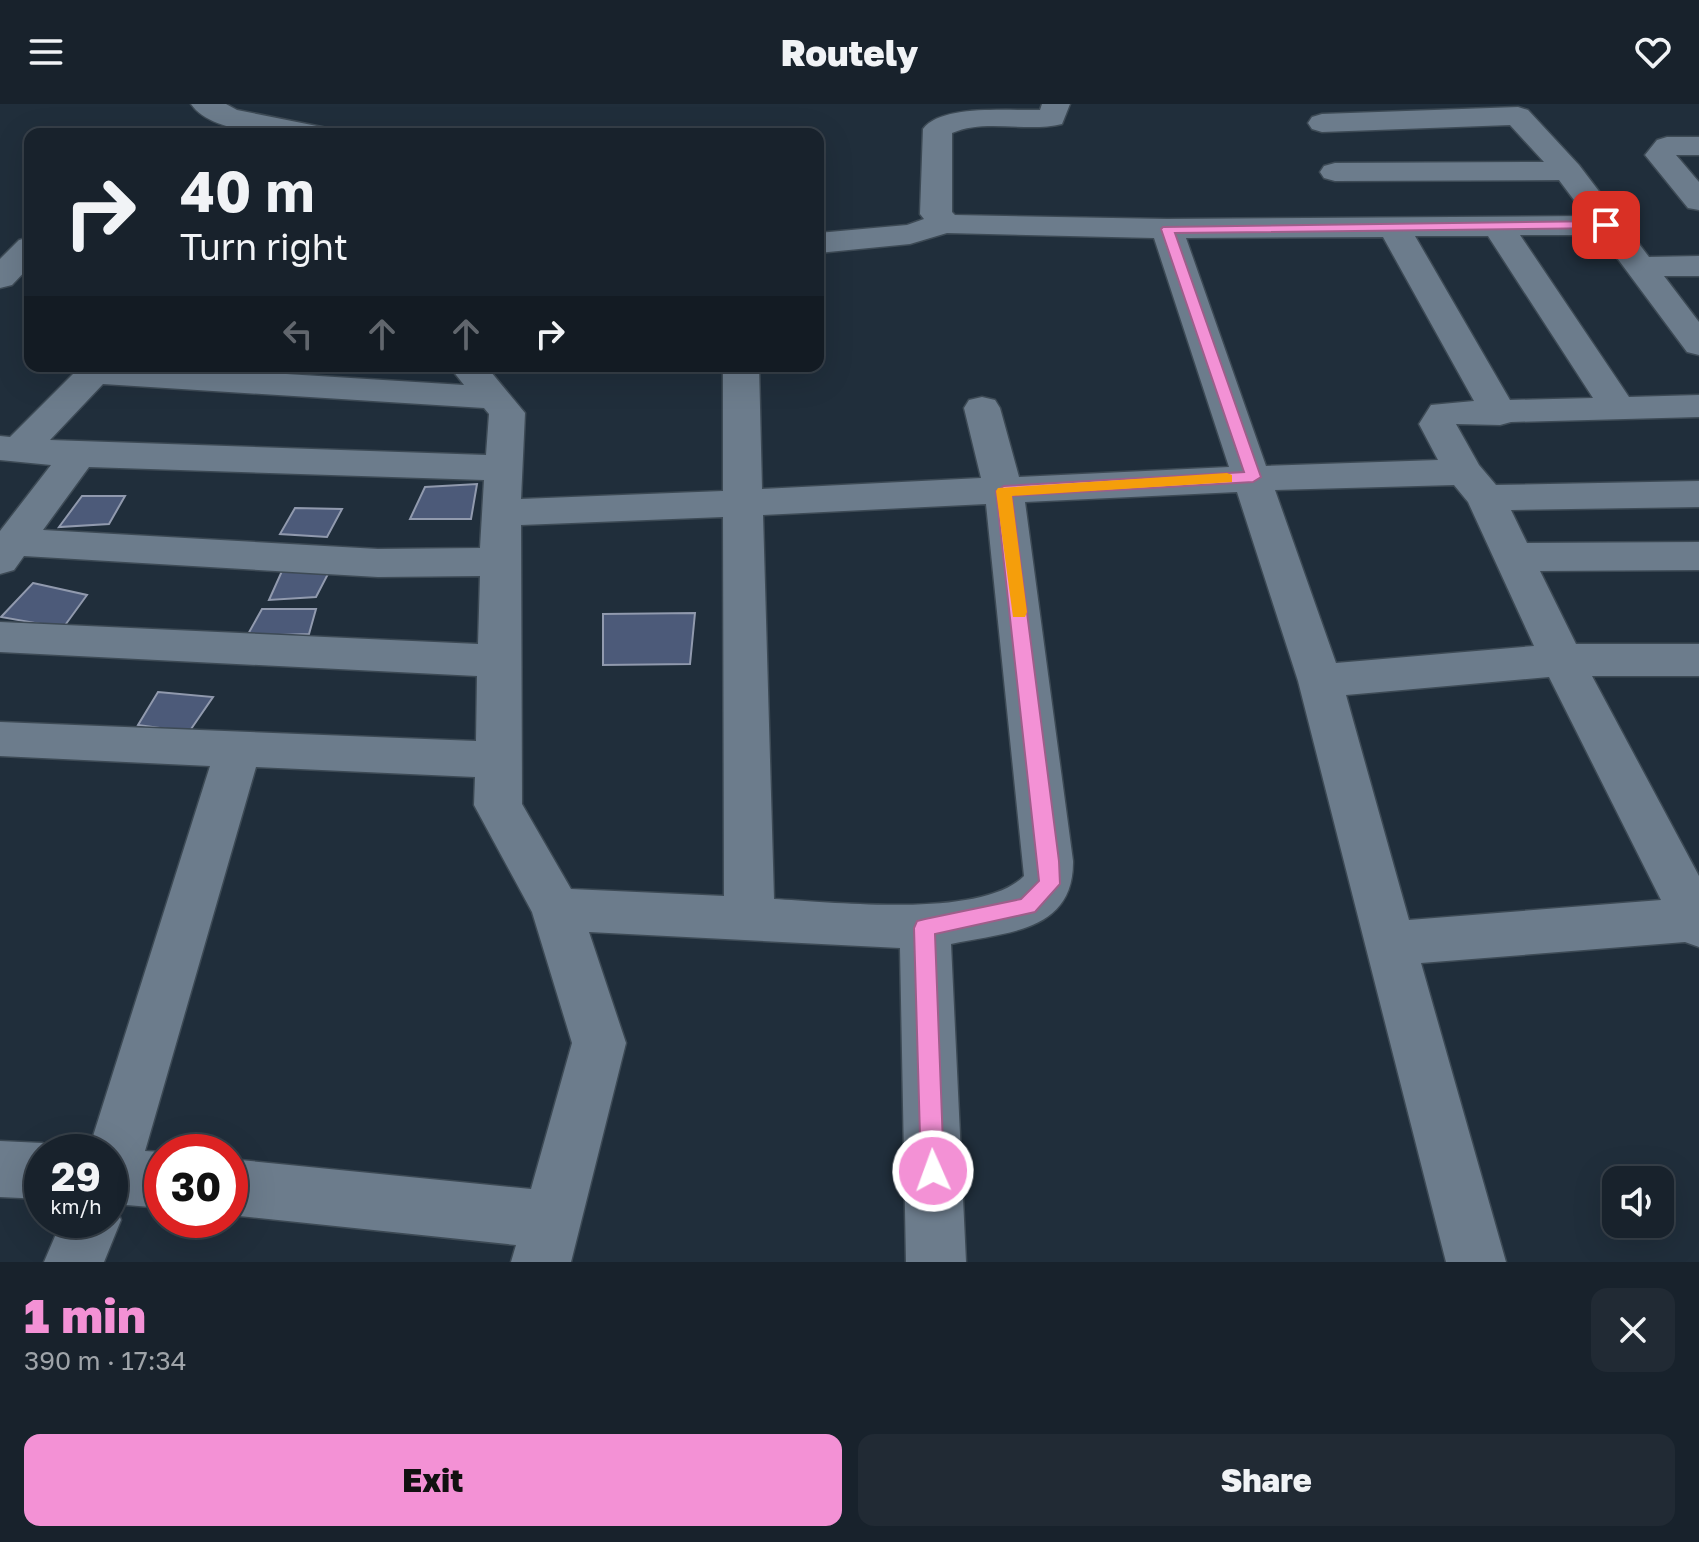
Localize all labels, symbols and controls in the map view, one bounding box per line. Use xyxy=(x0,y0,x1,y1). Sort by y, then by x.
icon: menu xyxy=(24,30,68,74)
icon: heart xyxy=(1631,30,1675,74)
text: Routely xyxy=(781,31,918,74)
text: 40 m xyxy=(180,157,314,224)
icon: right xyxy=(48,160,152,264)
pin xyxy=(1572,191,1640,259)
icon: arrive xyxy=(1584,203,1628,247)
text: Turn right xyxy=(180,225,348,268)
icon: left xyxy=(276,312,320,356)
icon: ahead xyxy=(360,312,404,356)
icon: ahead xyxy=(444,312,488,356)
icon: right xyxy=(528,312,572,356)
position arrow xyxy=(891,1129,975,1213)
speed limit sign: 30 xyxy=(144,1134,248,1238)
text: 29 xyxy=(51,1152,101,1200)
map controls xyxy=(1602,1166,1674,1238)
button: sound xyxy=(1602,1166,1674,1238)
text: km/h xyxy=(51,1194,101,1218)
text: 1 min xyxy=(24,1286,146,1344)
button: close xyxy=(1591,1288,1675,1372)
text: 390 m · 17:34 xyxy=(24,1345,187,1376)
button: Exit xyxy=(24,1434,842,1526)
button: Share xyxy=(858,1434,1675,1526)

